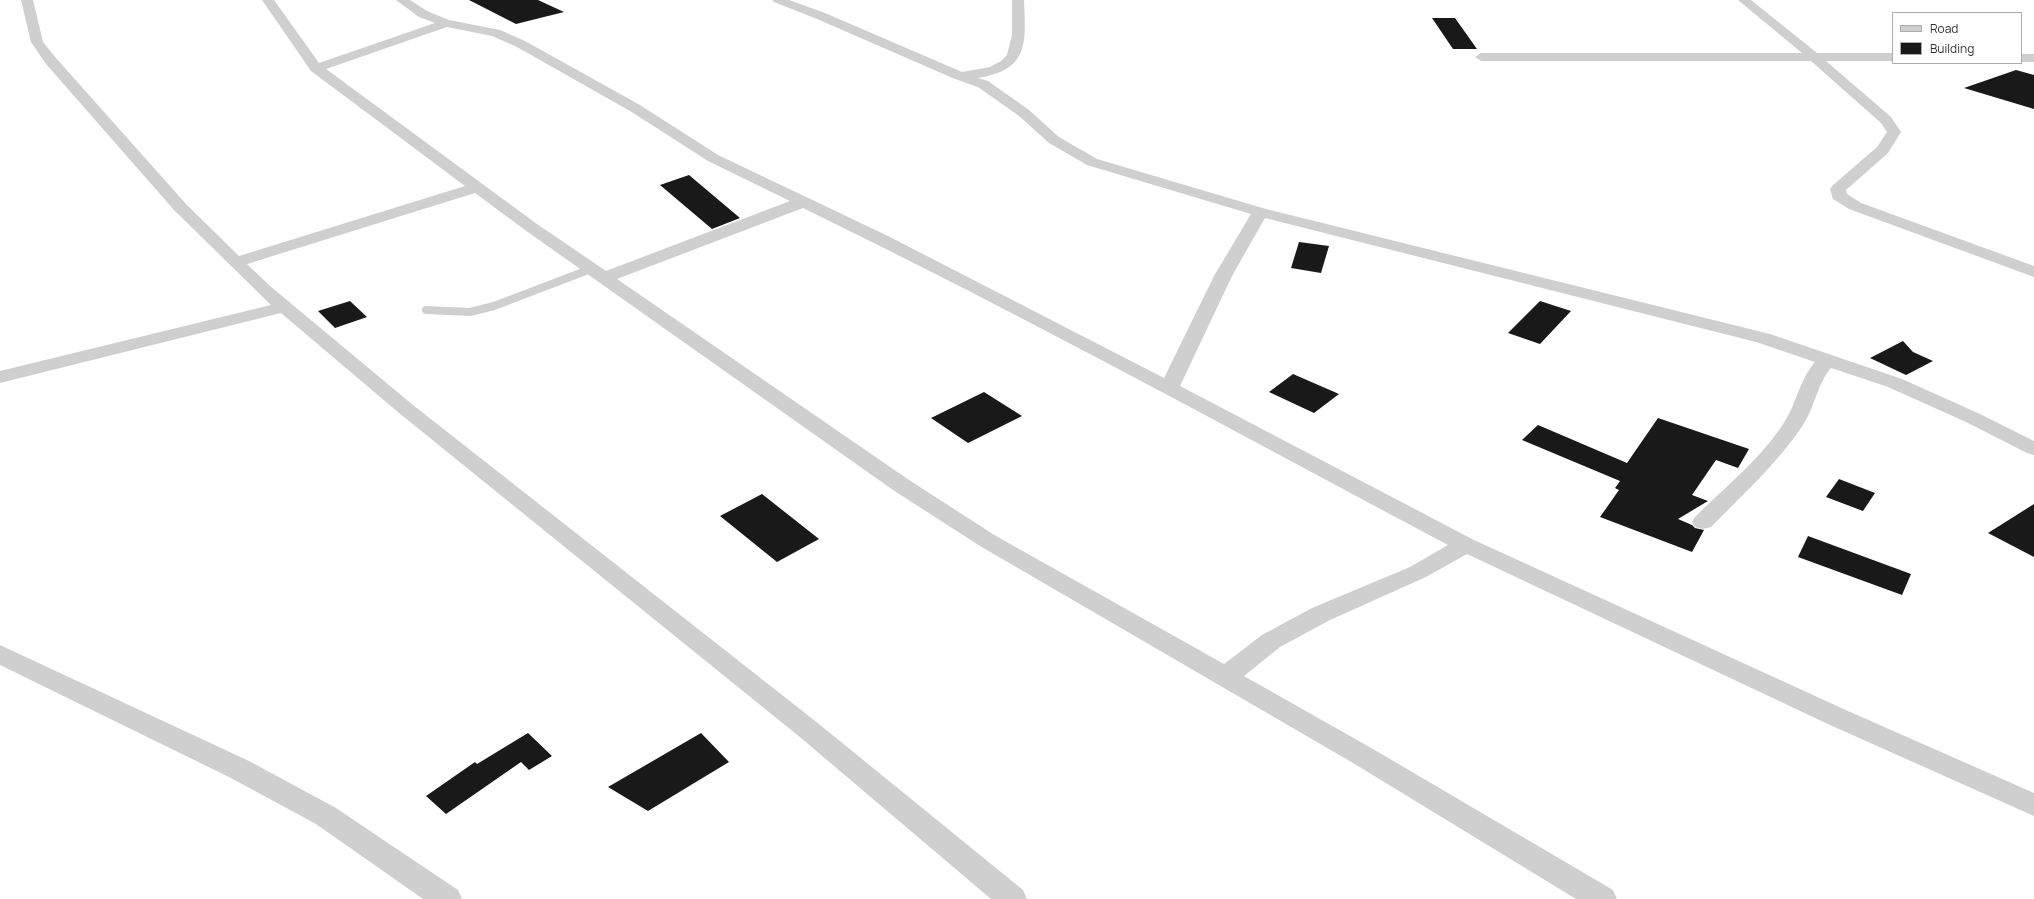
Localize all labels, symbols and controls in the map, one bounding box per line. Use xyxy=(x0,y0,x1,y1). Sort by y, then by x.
legend xyxy=(1892,12,2022,64)
text: Road xyxy=(1930,20,1958,37)
text: Building xyxy=(1930,40,1974,57)

